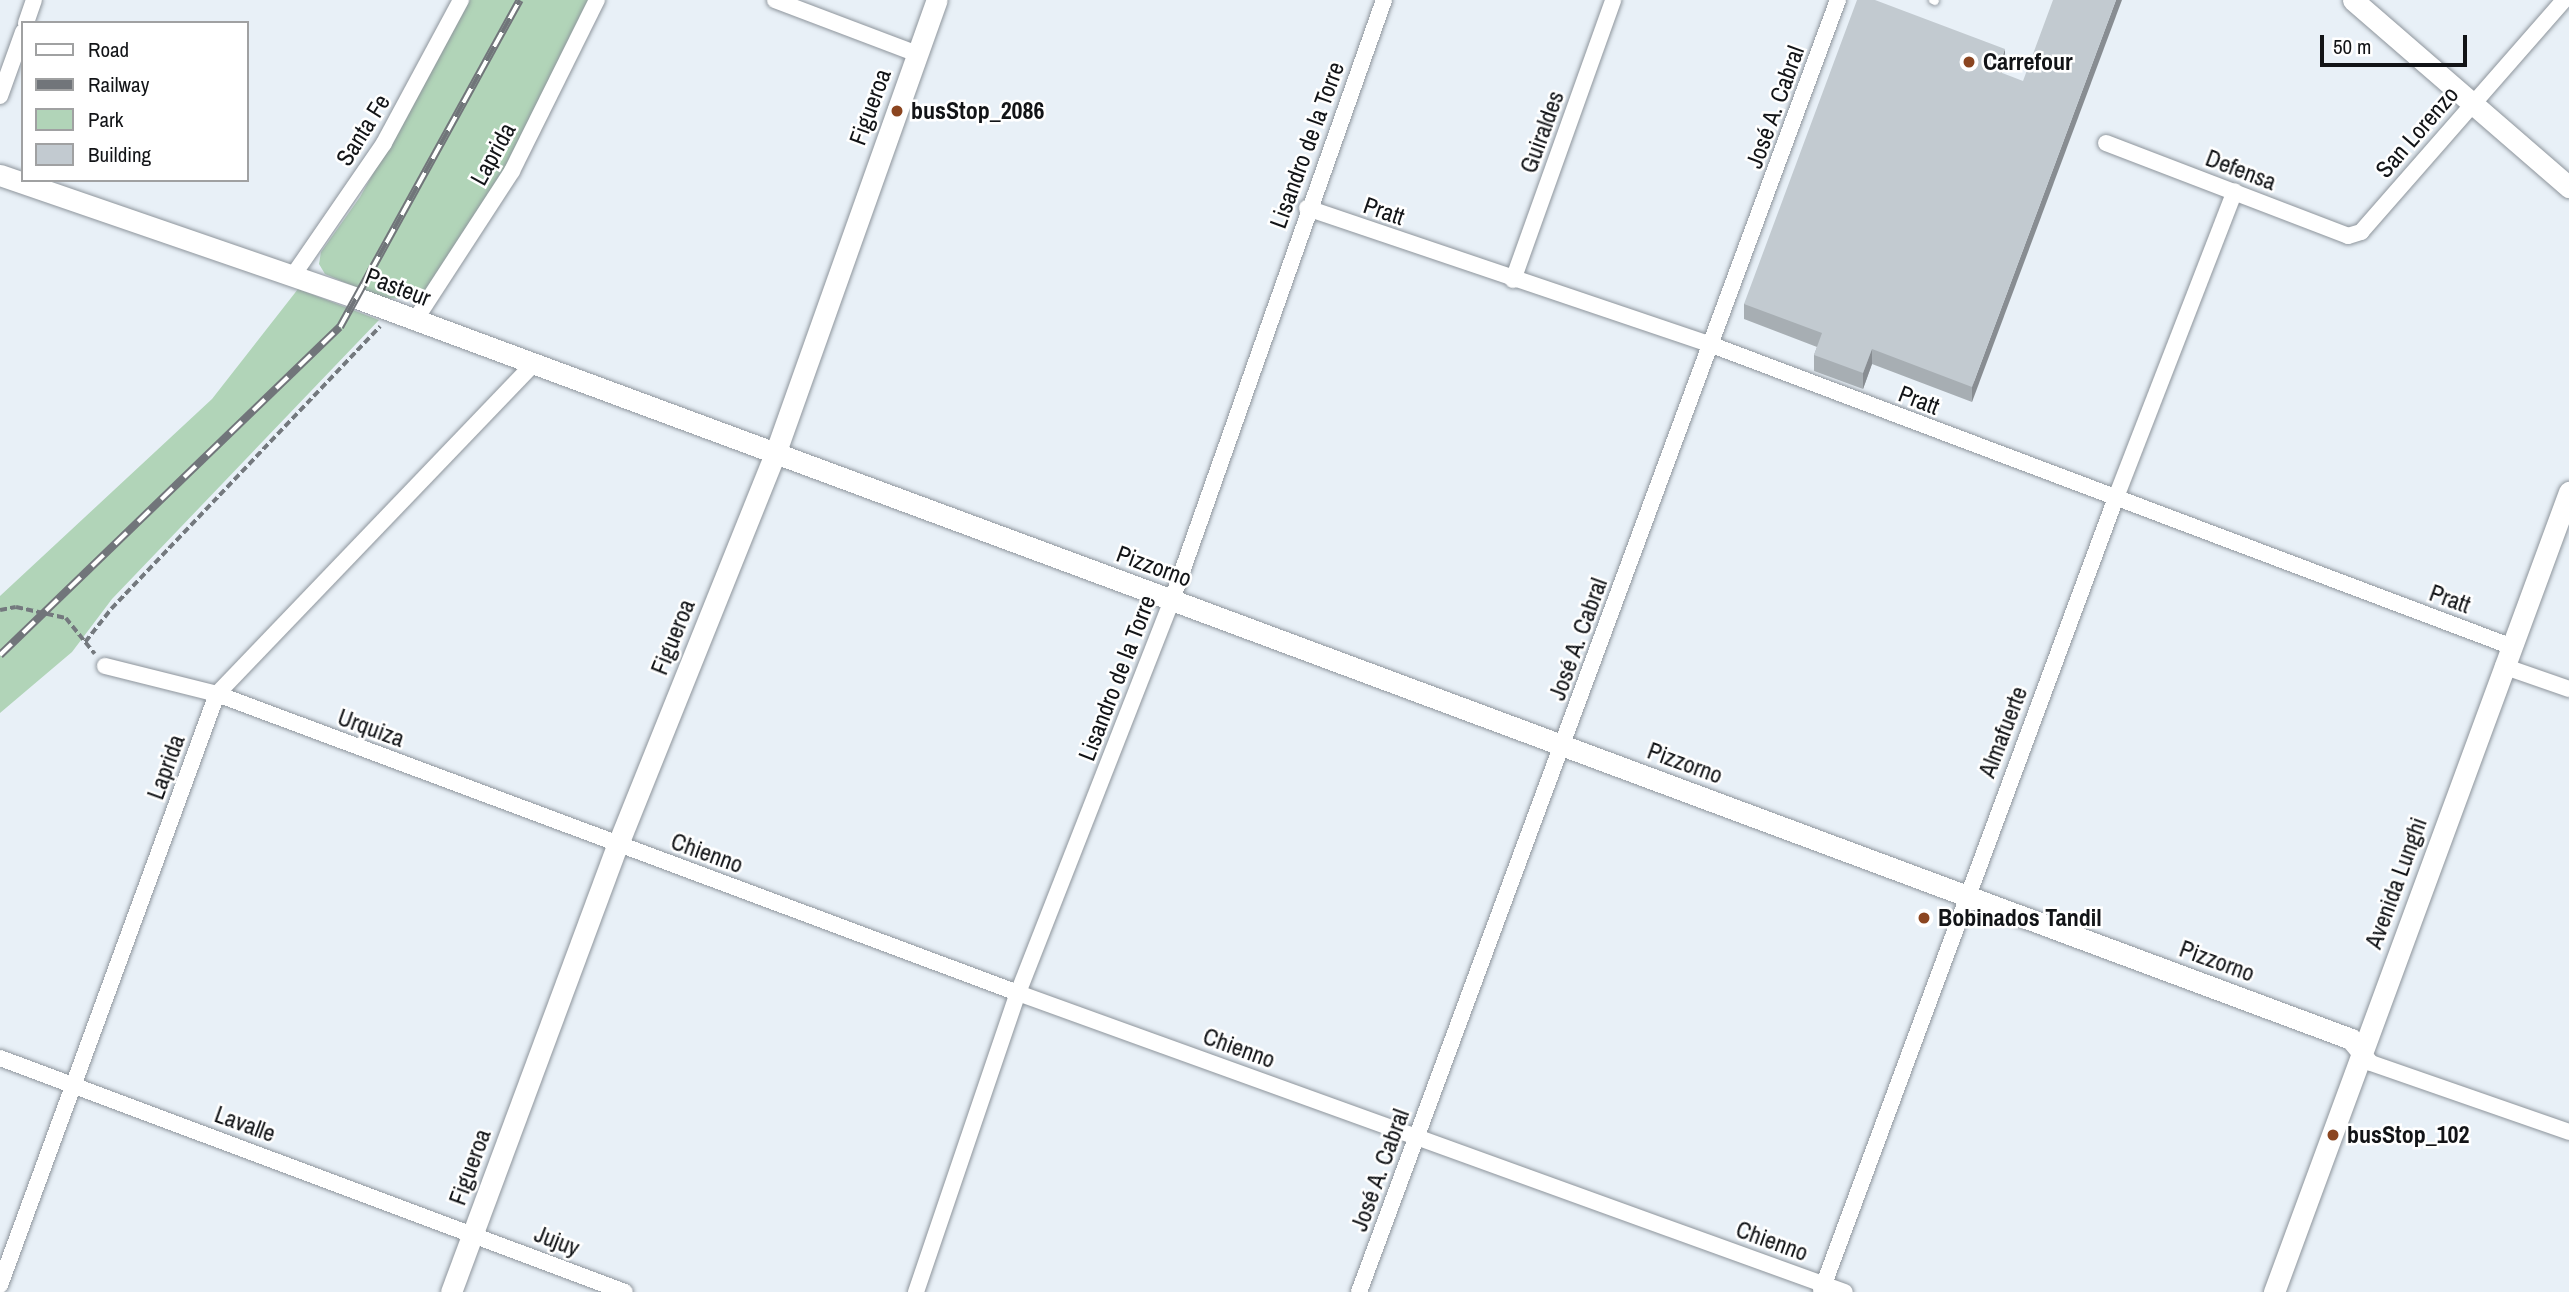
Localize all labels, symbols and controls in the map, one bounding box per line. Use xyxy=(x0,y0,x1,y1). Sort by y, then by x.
legend xyxy=(21,21,248,182)
scale bar xyxy=(2324,21,2471,65)
text: 50 m xyxy=(2333,32,2371,61)
text: Road xyxy=(88,35,129,64)
street label: José A. Cabral xyxy=(1739,41,1811,173)
place label: Carrefour xyxy=(1983,48,2073,76)
marker: Carrefour xyxy=(1961,54,1977,70)
street label: Lisandro de la Torre xyxy=(1264,58,1350,232)
street label: Figueroa xyxy=(843,65,897,149)
text: Railway xyxy=(88,70,149,99)
street label: San Lorenzo xyxy=(2370,80,2464,184)
street label: Guiraldes xyxy=(1514,87,1570,177)
street label: Santa Fe xyxy=(330,89,396,171)
place label: busStop_2086 xyxy=(911,97,1044,125)
marker: busStop_2086 xyxy=(889,103,905,119)
text: Park xyxy=(88,105,123,134)
street label: Laprida xyxy=(464,118,522,190)
text: Building xyxy=(88,140,151,169)
street label: Defensa xyxy=(2202,143,2280,197)
street label: Pratt xyxy=(1360,191,1408,231)
street label: Pasteur xyxy=(361,261,435,313)
street label: Pratt xyxy=(1894,379,1944,421)
street label: Pizzorno xyxy=(1113,539,1195,593)
street label: José A. Cabral xyxy=(1542,573,1614,705)
street label: Pratt xyxy=(2426,578,2474,620)
street label: Lisandro de la Torre xyxy=(1072,591,1162,765)
street label: Figueroa xyxy=(645,595,701,679)
street label: Almafuerte xyxy=(1973,682,2033,782)
street label: Urquiza xyxy=(334,703,408,753)
street label: Laprida xyxy=(141,731,191,803)
street label: Pizzorno xyxy=(1644,736,1726,790)
street label: Avenida Lunghi xyxy=(2359,813,2433,953)
street label: Chienno xyxy=(667,827,747,879)
place label: Bobinados Tandil xyxy=(1938,904,2102,932)
marker: Bobinados Tandil xyxy=(1916,910,1932,926)
street label: Pizzorno xyxy=(2176,934,2258,988)
street label: Chienno xyxy=(1199,1022,1279,1074)
street label: Lavalle xyxy=(211,1100,279,1148)
street label: José A. Cabral xyxy=(1344,1104,1416,1236)
place label: busStop_102 xyxy=(2347,1121,2469,1149)
street label: Figueroa xyxy=(443,1125,497,1209)
marker: busStop_102 xyxy=(2325,1127,2341,1143)
street label: Chienno xyxy=(1732,1215,1812,1267)
street label: Jujuy xyxy=(530,1219,584,1263)

